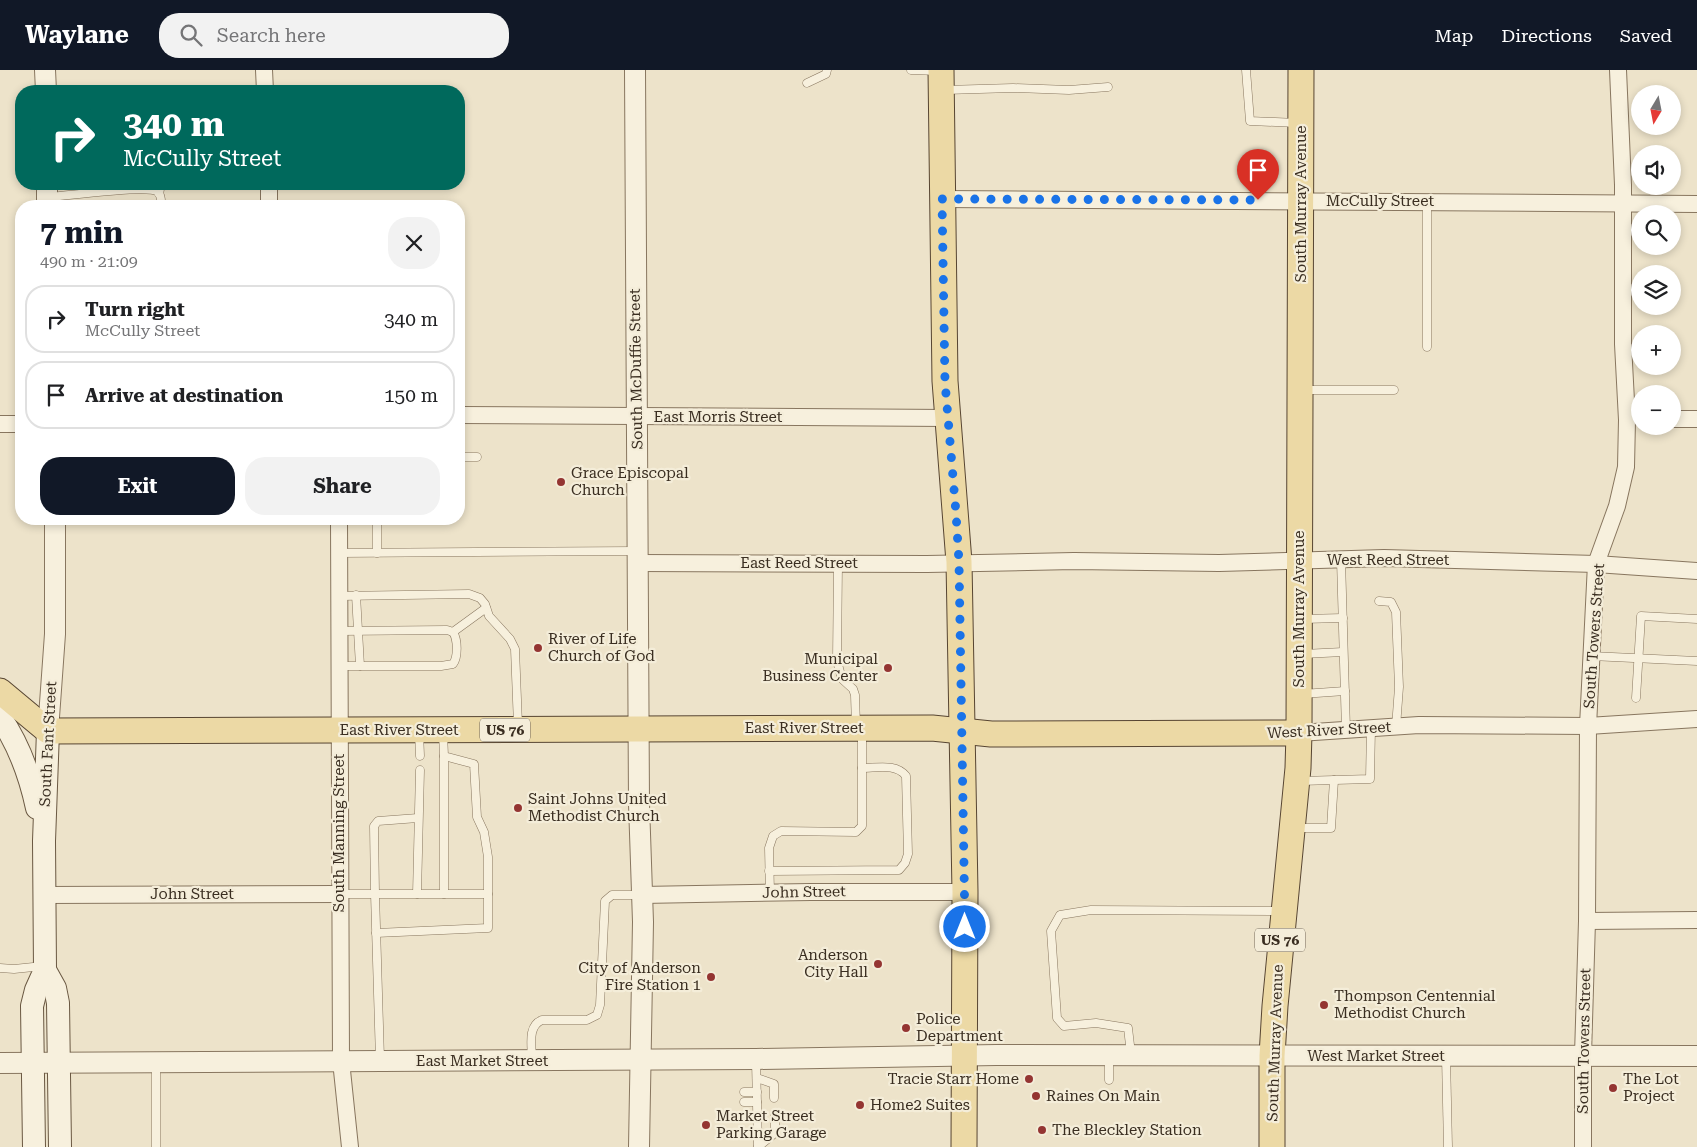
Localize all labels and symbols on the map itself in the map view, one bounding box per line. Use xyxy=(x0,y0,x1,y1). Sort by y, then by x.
north arrow xyxy=(1631,85,1681,135)
street label: South Murray Avenue xyxy=(1292,125,1310,283)
pin xyxy=(1237,149,1279,200)
street label: McCully Street xyxy=(1326,192,1434,210)
street label: South McDuffie Street xyxy=(626,288,646,450)
street label: East Morris Street xyxy=(654,408,783,426)
place label: Grace Episcopal Church xyxy=(571,464,689,499)
marker: Grace Episcopal Church xyxy=(555,476,567,488)
street label: South Murray Avenue xyxy=(1290,530,1308,688)
street label: West Reed Street xyxy=(1327,551,1450,569)
street label: East Reed Street xyxy=(740,554,858,572)
street label: South Towers Street xyxy=(1580,562,1608,709)
place label: River of Life Church of God xyxy=(548,630,655,665)
marker: River of Life Church of God xyxy=(532,642,544,654)
place label: Municipal Business Center xyxy=(762,650,878,685)
marker: Municipal Business Center xyxy=(882,662,894,674)
street label: South Fant Street xyxy=(36,680,60,807)
road number: US 76 xyxy=(480,718,530,742)
street label: West River Street xyxy=(1267,718,1392,742)
street label: East River Street xyxy=(744,719,864,737)
street label: East River Street xyxy=(339,721,459,739)
street label: South Manning Street xyxy=(330,753,348,912)
place label: Saint Johns United Methodist Church xyxy=(528,790,667,825)
marker: Saint Johns United Methodist Church xyxy=(512,802,524,814)
street label: John Street xyxy=(762,882,846,902)
street label: John Street xyxy=(150,885,234,903)
position arrow xyxy=(938,900,990,952)
road number: US 76 xyxy=(1255,928,1305,952)
place label: Anderson City Hall xyxy=(798,946,868,981)
marker: Anderson City Hall xyxy=(872,958,884,970)
place label: City of Anderson Fire Station 1 xyxy=(578,959,701,994)
street label: South Murray Avenue xyxy=(1263,964,1287,1122)
street label: South Towers Street xyxy=(1574,968,1594,1114)
marker: City of Anderson Fire Station 1 xyxy=(705,971,717,983)
place label: Thompson Centennial Methodist Church xyxy=(1334,987,1496,1022)
marker: Thompson Centennial Methodist Church xyxy=(1318,999,1330,1011)
place label: Police Department xyxy=(916,1010,1003,1045)
marker: Police Department xyxy=(900,1022,912,1034)
street label: West Market Street xyxy=(1307,1047,1445,1065)
street label: East Market Street xyxy=(416,1052,549,1070)
place label: Tracie Starr Home xyxy=(887,1070,1019,1088)
place label: The Lot Project xyxy=(1623,1070,1679,1105)
marker: Tracie Starr Home xyxy=(1023,1073,1035,1085)
marker: The Lot Project xyxy=(1607,1082,1619,1094)
place label: Raines On Main xyxy=(1046,1087,1160,1105)
marker: Raines On Main xyxy=(1030,1090,1042,1102)
place label: Home2 Suites xyxy=(870,1096,970,1114)
marker: Home2 Suites xyxy=(854,1099,866,1111)
place label: Market Street Parking Garage xyxy=(716,1107,826,1142)
marker: Market Street Parking Garage xyxy=(700,1119,712,1131)
place label: The Bleckley Station xyxy=(1052,1121,1202,1139)
marker: The Bleckley Station xyxy=(1036,1124,1048,1136)

